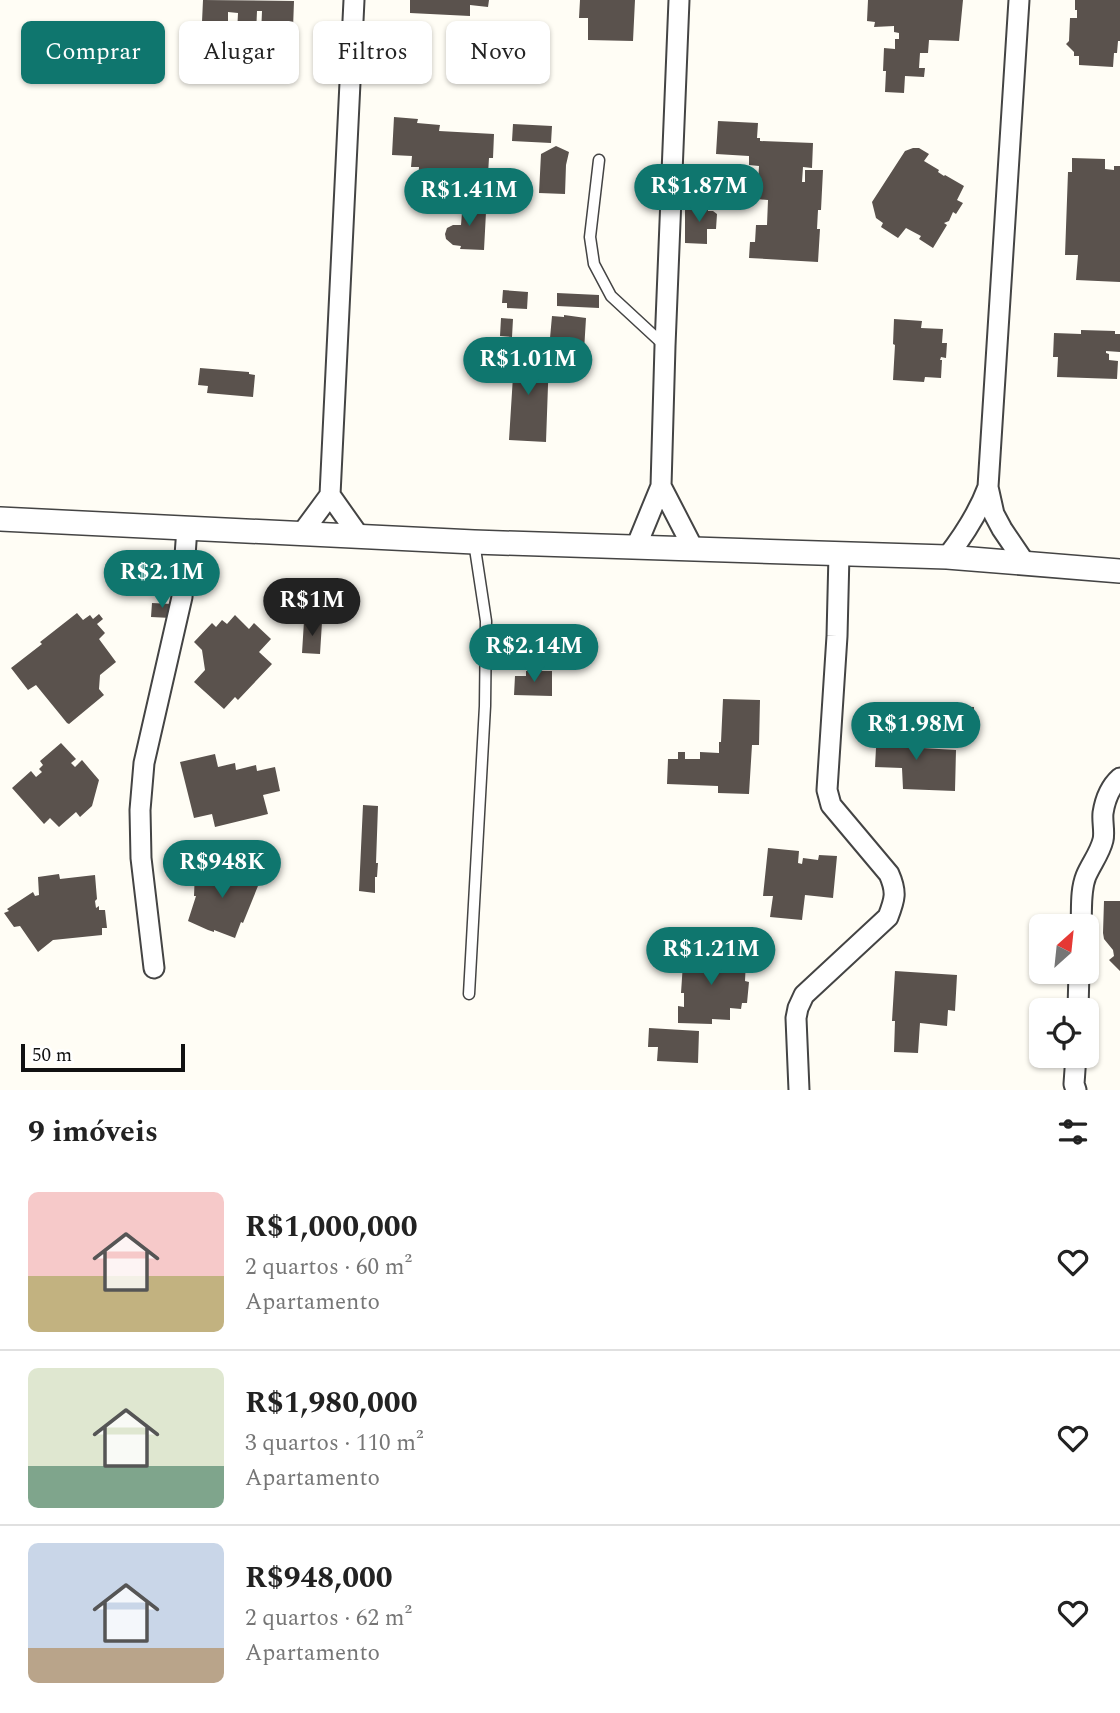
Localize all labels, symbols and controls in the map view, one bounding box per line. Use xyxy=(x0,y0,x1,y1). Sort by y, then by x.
chip: Comprar xyxy=(21,21,165,84)
chip: Alugar xyxy=(179,21,299,84)
chip: Filtros xyxy=(313,21,432,84)
chip: Novo xyxy=(446,21,550,84)
pin: R$1.87M xyxy=(634,164,764,224)
pin: R$1.41M xyxy=(404,168,534,228)
text: R$1.87M xyxy=(650,169,748,204)
text: R$1.41M xyxy=(420,173,518,208)
pin: R$1.01M xyxy=(463,338,593,397)
text: R$1.01M xyxy=(479,342,577,377)
pin: R$2.1M xyxy=(105,550,219,610)
text: R$2.1M xyxy=(120,555,204,590)
pin: R$1M xyxy=(271,578,353,638)
text: R$1M xyxy=(279,583,345,618)
pin: R$2.14M xyxy=(469,624,599,684)
text: R$2.14M xyxy=(485,629,583,664)
pin: R$1.98M xyxy=(851,702,981,762)
text: R$1.98M xyxy=(867,707,965,742)
pin: R$948K xyxy=(165,841,279,900)
text: R$948K xyxy=(179,845,265,880)
north arrow xyxy=(1029,914,1099,984)
map controls xyxy=(1029,914,1099,1068)
pin: R$1.21M xyxy=(646,928,776,987)
text: R$1.21M xyxy=(662,932,760,967)
button: locate xyxy=(1029,998,1099,1068)
scale bar xyxy=(21,1041,186,1073)
text: 50 m xyxy=(32,1041,72,1070)
text: 9 imóveis xyxy=(28,1109,158,1155)
icon: filters xyxy=(1054,1113,1092,1151)
text: R$1,000,000 xyxy=(245,1204,418,1250)
icon: home xyxy=(84,1220,168,1304)
icon: heart xyxy=(1054,1243,1092,1281)
text: 2 quartos · 60 m² xyxy=(245,1250,412,1285)
text: Apartamento xyxy=(245,1285,380,1320)
text: R$1,980,000 xyxy=(245,1380,418,1426)
icon: home xyxy=(84,1396,168,1480)
icon: heart xyxy=(1054,1419,1092,1457)
text: 3 quartos · 110 m² xyxy=(245,1426,423,1461)
text: Apartamento xyxy=(245,1461,380,1496)
text: R$948,000 xyxy=(245,1555,393,1601)
icon: home xyxy=(84,1571,168,1655)
icon: heart xyxy=(1054,1594,1092,1632)
text: 2 quartos · 62 m² xyxy=(245,1601,412,1636)
text: Apartamento xyxy=(245,1636,380,1671)

